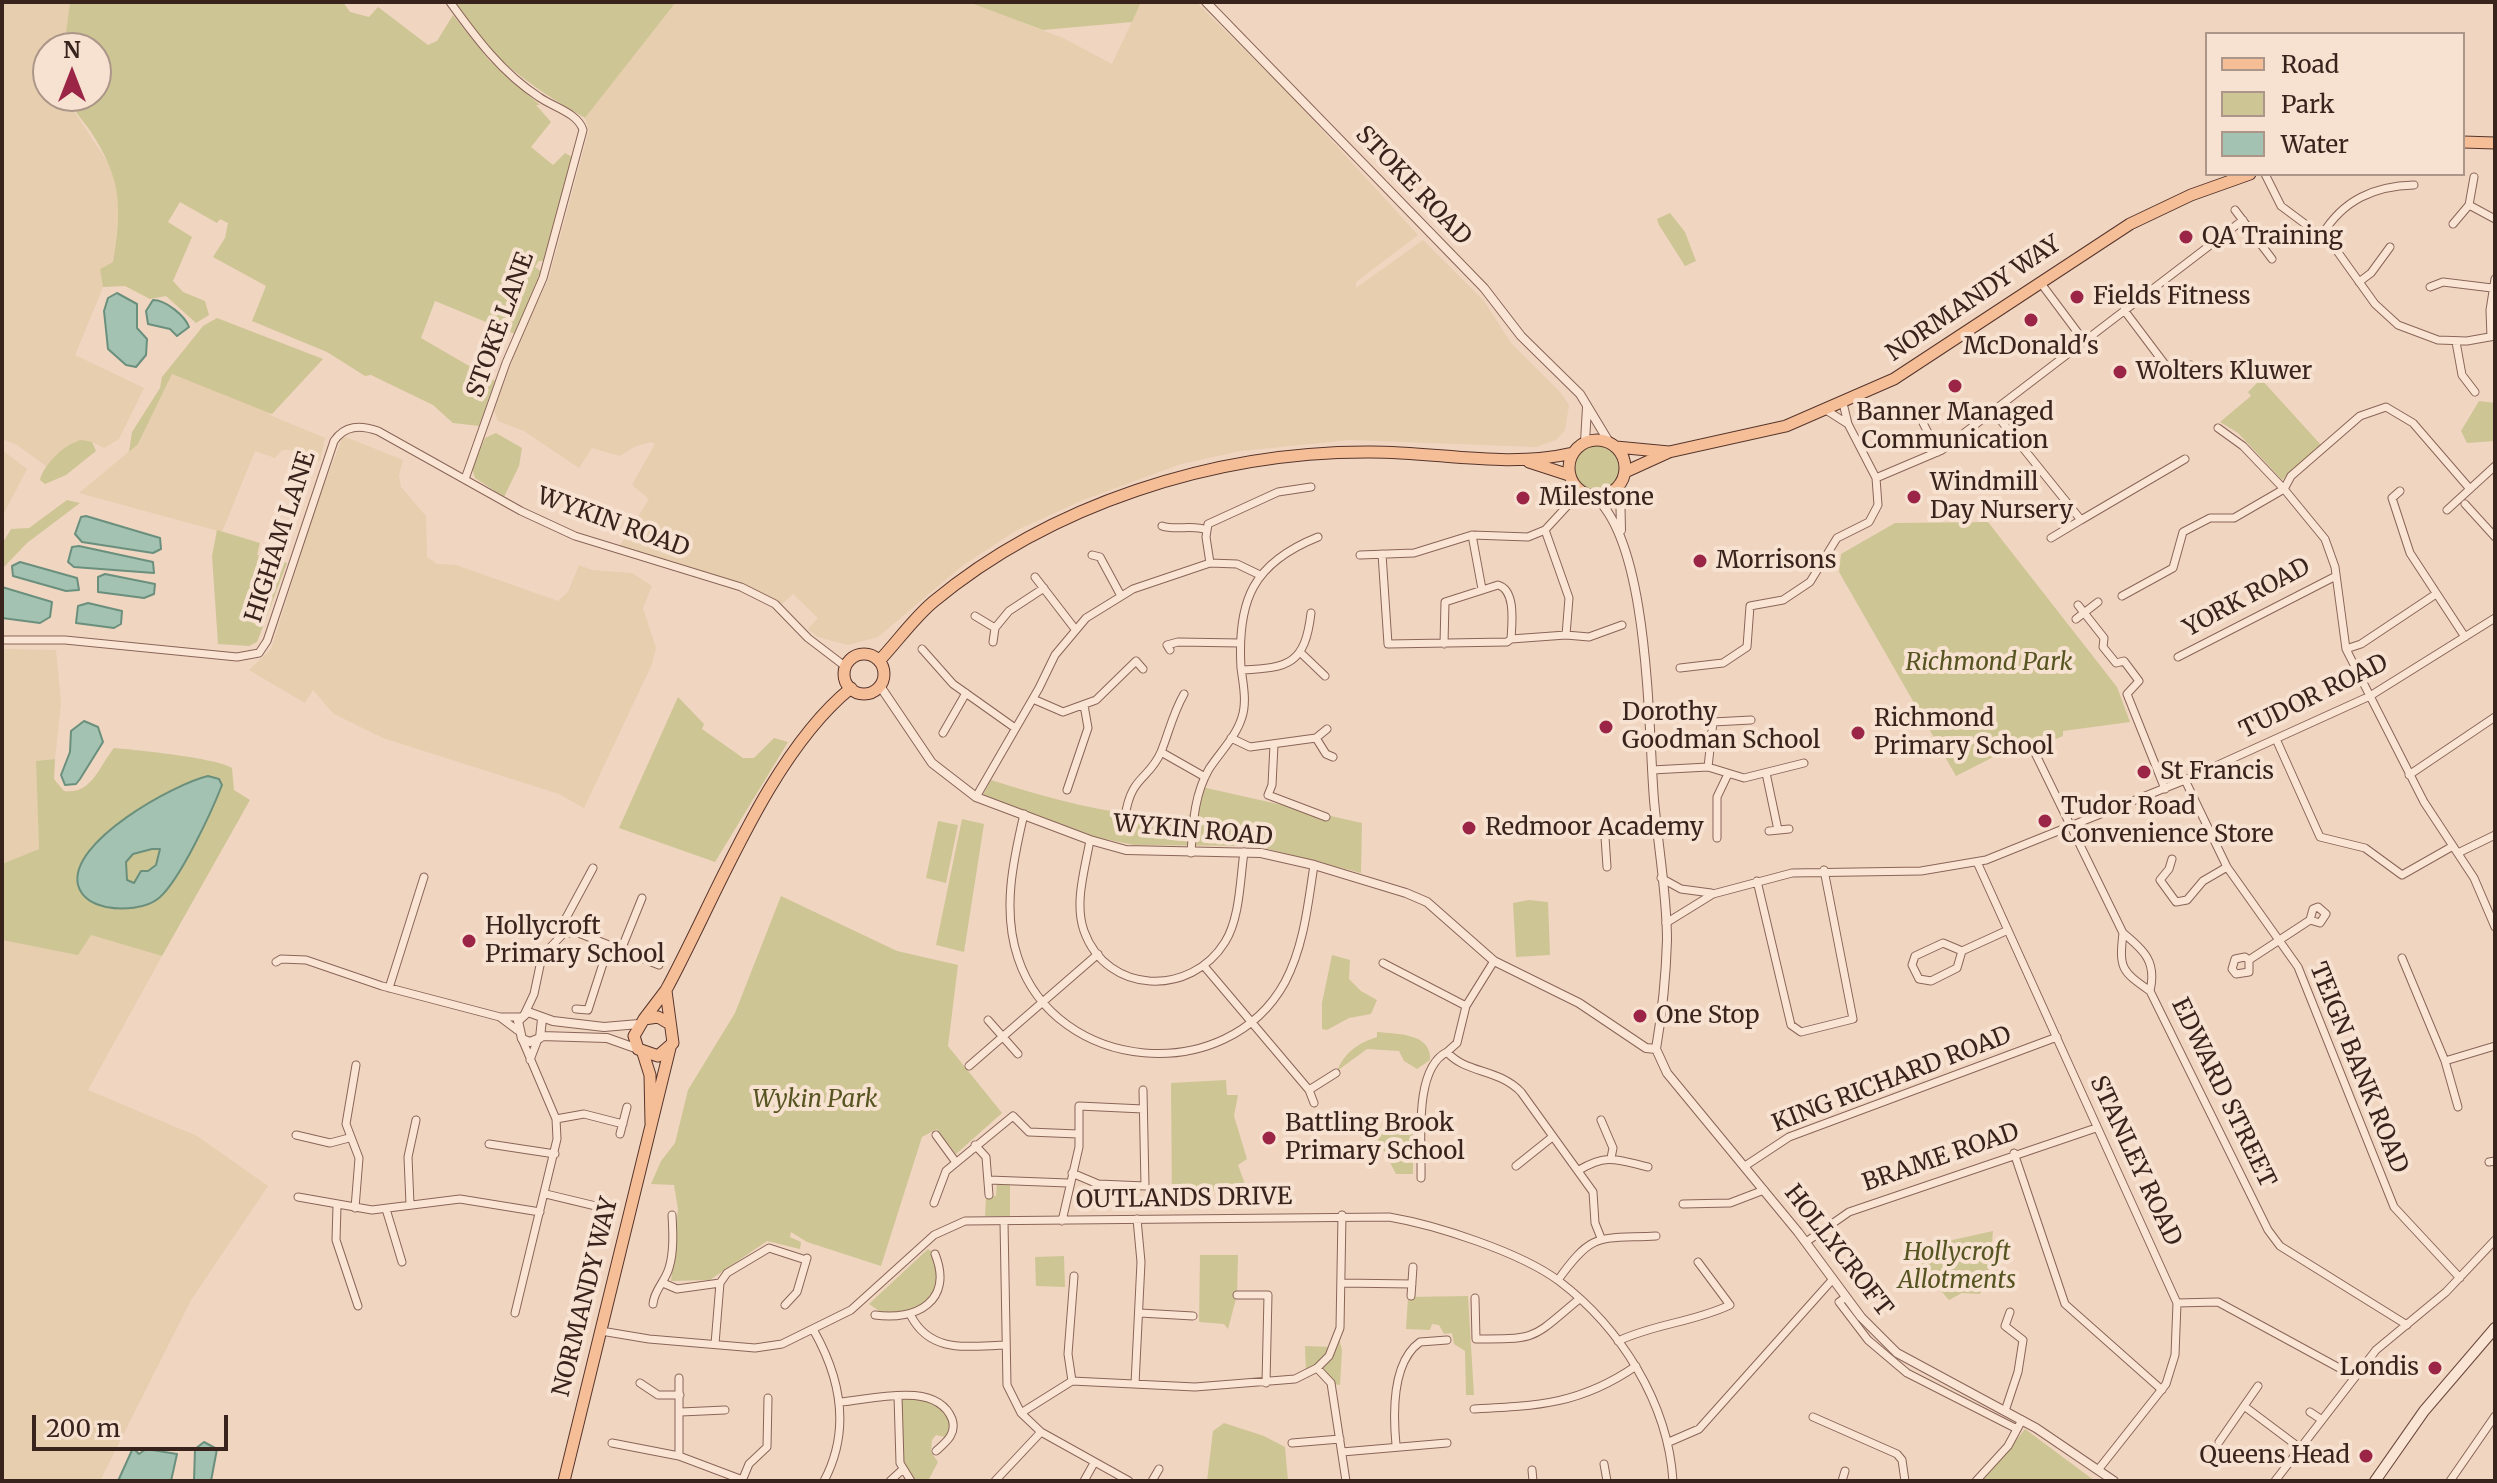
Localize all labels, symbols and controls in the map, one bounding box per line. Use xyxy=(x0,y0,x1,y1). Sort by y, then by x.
north arrow xyxy=(32,32,112,112)
legend xyxy=(2205,32,2465,176)
text: N xyxy=(63,36,81,64)
text: Road xyxy=(2281,49,2339,80)
text: Park xyxy=(2281,89,2334,120)
street label: STOKE ROAD xyxy=(1349,121,1477,251)
text: Water xyxy=(2281,129,2349,160)
place label: QA Training xyxy=(2202,223,2343,251)
marker: QA Training xyxy=(2177,228,2195,246)
street label: NORMANDY WAY xyxy=(1881,230,2067,368)
street label: STOKE LANE xyxy=(461,248,541,402)
place label: Fields Fitness xyxy=(2093,283,2250,311)
marker: Fields Fitness xyxy=(2068,288,2086,306)
marker: McDonald's xyxy=(2022,311,2040,329)
place label: McDonald's xyxy=(1963,333,2099,361)
place label: Wolters Kluwer xyxy=(2136,358,2312,386)
marker: Wolters Kluwer xyxy=(2111,363,2129,381)
marker: Banner Managed Communication xyxy=(1946,377,1964,395)
place label: Banner Managed Communication xyxy=(1856,399,2054,455)
street label: HIGHAM LANE xyxy=(240,448,322,626)
place label: Windmill Day Nursery xyxy=(1930,469,2073,525)
street label: WYKIN ROAD xyxy=(533,482,693,564)
place label: Milestone xyxy=(1539,484,1654,512)
marker: Windmill Day Nursery xyxy=(1905,488,1923,506)
marker: Milestone xyxy=(1514,489,1532,507)
place label: Morrisons xyxy=(1716,547,1836,575)
marker: Morrisons xyxy=(1691,552,1709,570)
street label: YORK ROAD xyxy=(2179,553,2315,643)
park label: Richmond Park xyxy=(1905,649,2073,677)
street label: TUDOR ROAD xyxy=(2235,649,2393,745)
place label: Dorothy Goodman School xyxy=(1622,699,1820,755)
place label: Richmond Primary School xyxy=(1874,705,2054,761)
marker: Dorothy Goodman School xyxy=(1597,718,1615,736)
marker: Richmond Primary School xyxy=(1849,724,1867,742)
place label: St Francis xyxy=(2160,758,2274,786)
marker: St Francis xyxy=(2135,763,2153,781)
place label: Tudor Road Convenience Store xyxy=(2061,793,2273,849)
street label: WYKIN ROAD xyxy=(1112,810,1274,852)
marker: Tudor Road Convenience Store xyxy=(2036,812,2054,830)
place label: Redmoor Academy xyxy=(1485,814,1704,842)
marker: Redmoor Academy xyxy=(1460,819,1478,837)
place label: Hollycroft Primary School xyxy=(485,913,665,969)
marker: Hollycroft Primary School xyxy=(460,932,478,950)
street label: TEIGN BANK ROAD xyxy=(2303,958,2413,1178)
street label: EDWARD STREET xyxy=(2165,994,2281,1192)
place label: One Stop xyxy=(1656,1002,1759,1030)
marker: One Stop xyxy=(1631,1007,1649,1025)
street label: KING RICHARD ROAD xyxy=(1768,1021,2016,1139)
street label: STANLEY ROAD xyxy=(2083,1071,2187,1251)
park label: Wykin Park xyxy=(752,1086,878,1114)
place label: Battling Brook Primary School xyxy=(1285,1110,1465,1166)
street label: BRAME ROAD xyxy=(1859,1118,2023,1198)
marker: Battling Brook Primary School xyxy=(1260,1129,1278,1147)
street label: HOLLYCROFT xyxy=(1778,1180,1898,1322)
street label: OUTLANDS DRIVE xyxy=(1076,1183,1292,1215)
street label: NORMANDY WAY xyxy=(547,1195,625,1399)
park label: Hollycroft Allotments xyxy=(1898,1239,2016,1295)
place label: Londis xyxy=(2340,1354,2419,1382)
marker: Londis xyxy=(2426,1359,2444,1377)
scale bar xyxy=(36,1399,232,1449)
text: 200 m xyxy=(46,1413,120,1444)
place label: Queens Head xyxy=(2200,1442,2350,1470)
marker: Queens Head xyxy=(2357,1447,2375,1465)

